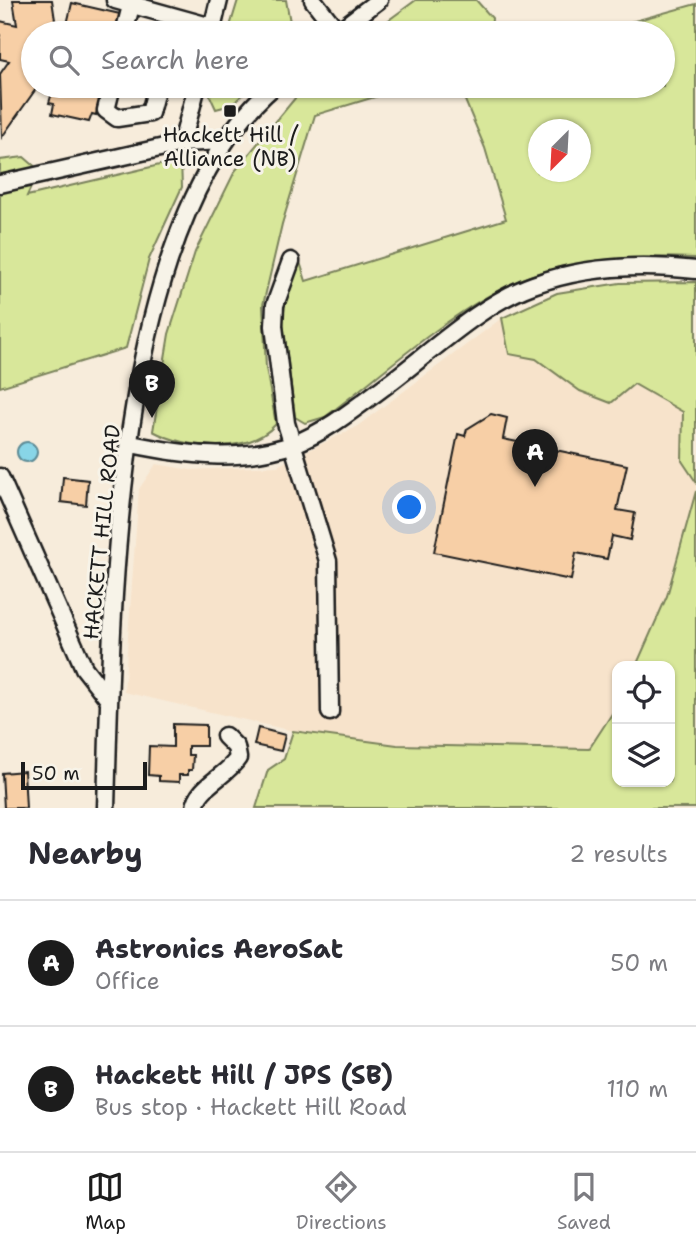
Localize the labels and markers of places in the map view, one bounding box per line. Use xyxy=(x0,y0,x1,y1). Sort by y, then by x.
marker: Hackett Hill / Alliance (NB) xyxy=(222,103,238,119)
place label: Hackett Hill / Alliance (NB) xyxy=(163,121,299,173)
pin: B xyxy=(129,360,175,418)
pin: A xyxy=(512,429,558,487)

